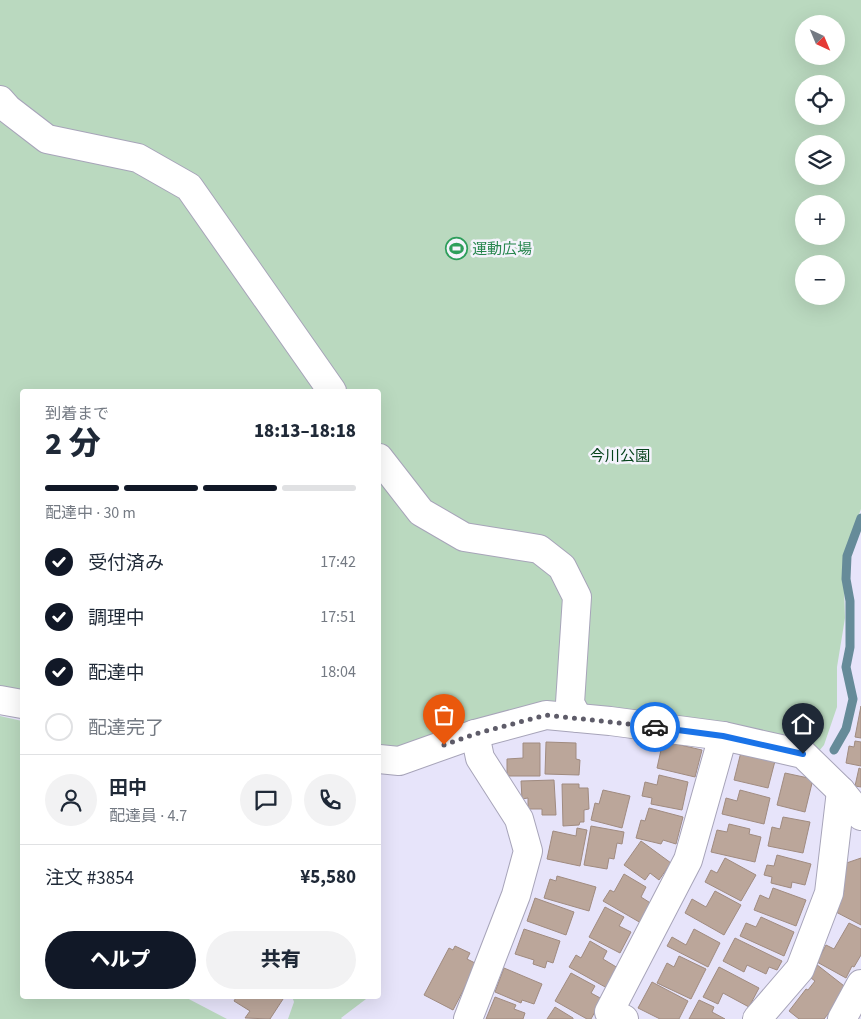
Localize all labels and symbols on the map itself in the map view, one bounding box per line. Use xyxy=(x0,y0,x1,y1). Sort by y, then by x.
north arrow xyxy=(795,15,845,65)
sports icon: 運動広場 xyxy=(444,237,468,261)
place label: 運動広場 xyxy=(472,239,532,260)
park label: 今川公園 xyxy=(590,446,650,467)
pin xyxy=(423,694,465,745)
courier xyxy=(630,702,680,752)
pin xyxy=(782,703,824,754)

